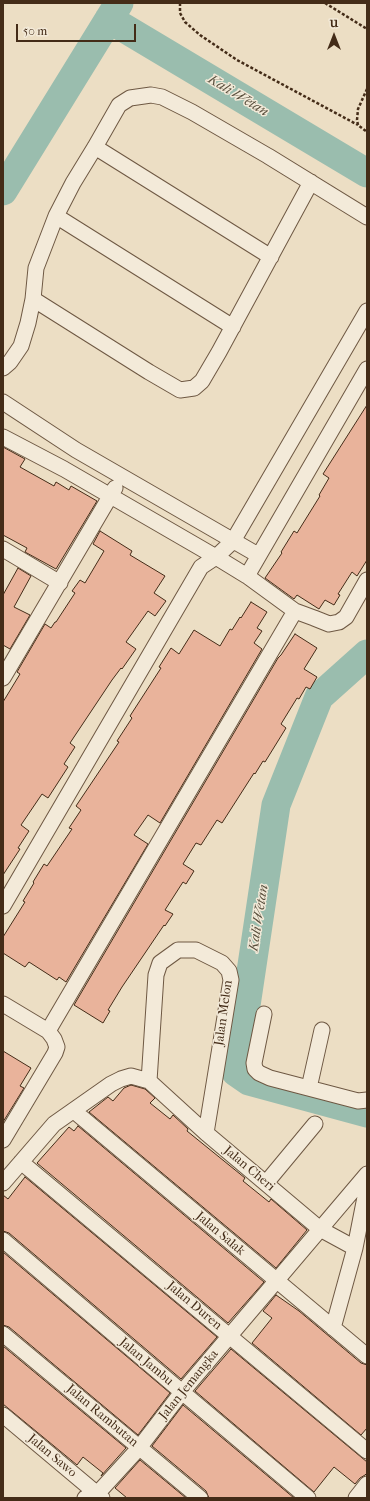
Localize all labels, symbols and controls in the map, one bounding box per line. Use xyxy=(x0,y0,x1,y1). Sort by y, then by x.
scale bar xyxy=(18,16,138,42)
north arrow xyxy=(314,16,354,56)
text: U xyxy=(330,17,338,30)
text: 50 m xyxy=(23,24,47,38)
water label: Kali Wetan xyxy=(205,71,271,121)
water label: Kali Wetan xyxy=(245,883,273,953)
street label: Jalan Melon xyxy=(212,979,236,1047)
street label: Jalan Cheri xyxy=(220,1143,278,1195)
street label: Jalan Salak xyxy=(192,1209,248,1259)
street label: Jalan Duren xyxy=(163,1278,225,1334)
street label: Jalan Jambu xyxy=(116,1335,176,1389)
street label: Jalan Jemangka xyxy=(156,1347,222,1423)
street label: Jalan Rambutan xyxy=(63,1381,141,1451)
street label: Jalan Sawo xyxy=(24,1431,80,1481)

